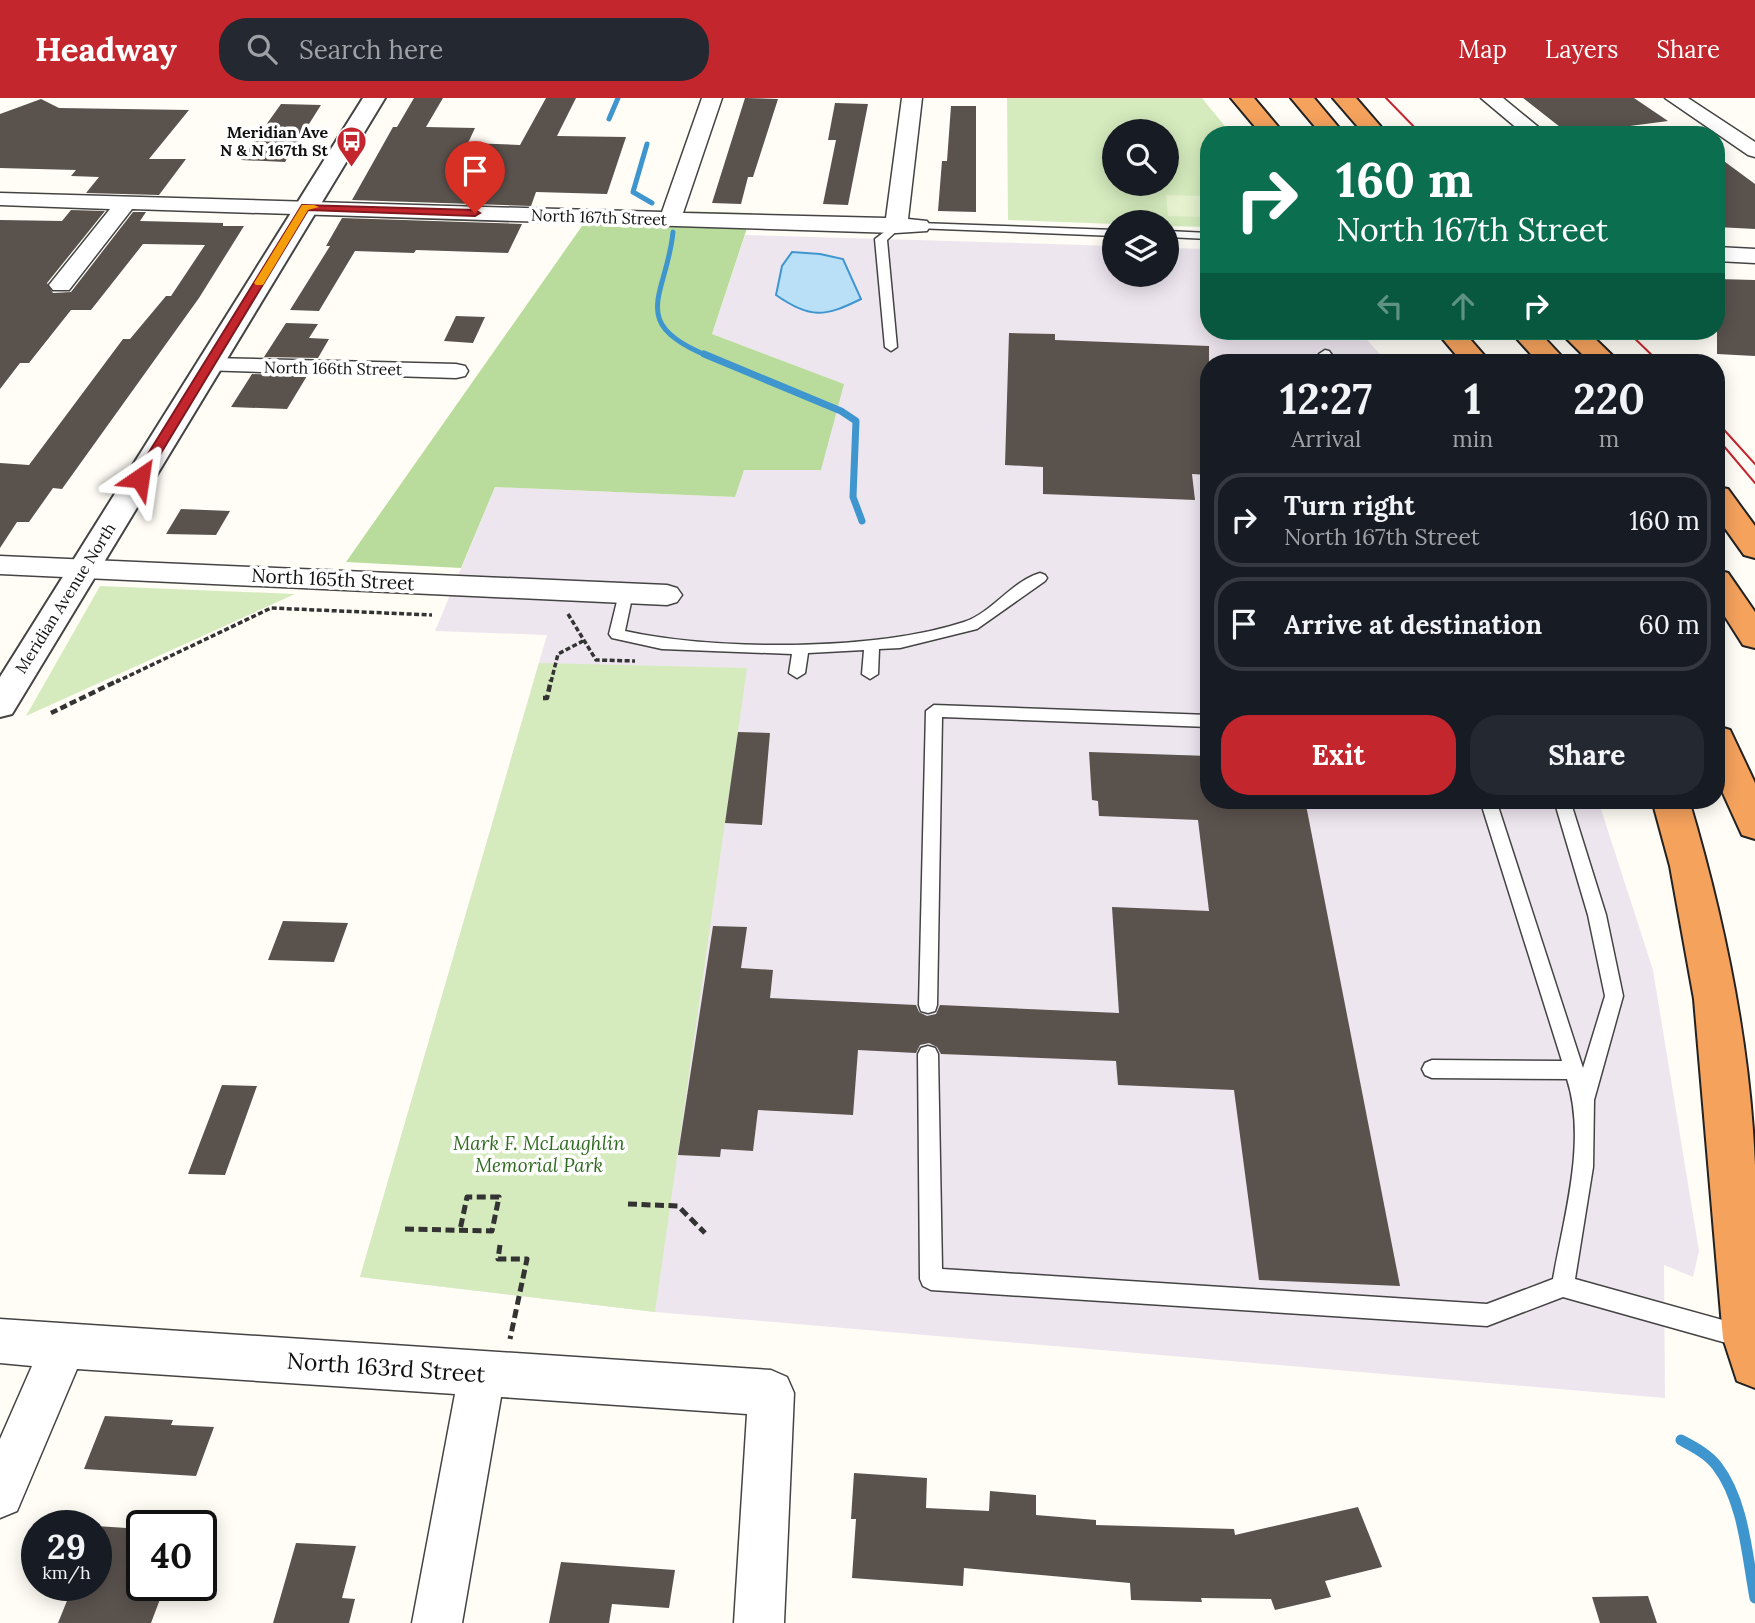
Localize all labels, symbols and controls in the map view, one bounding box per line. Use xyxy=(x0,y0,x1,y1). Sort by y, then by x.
search box xyxy=(219,18,709,81)
text: Headway xyxy=(35,28,177,70)
icon: search xyxy=(243,30,281,68)
text: Search here xyxy=(299,33,443,66)
text: Map xyxy=(1458,34,1507,65)
text: Layers xyxy=(1545,34,1618,65)
text: Share xyxy=(1656,34,1720,65)
map controls xyxy=(1102,119,1179,287)
button: search xyxy=(1102,119,1179,196)
place label: Meridian Ave N & N 167th St xyxy=(220,122,328,160)
bus stop icon: Meridian Ave N & N 167th St xyxy=(334,124,368,168)
pin xyxy=(445,141,505,213)
text: 160 m xyxy=(1336,148,1473,210)
icon: arrive xyxy=(456,152,494,190)
icon: right xyxy=(1221,154,1312,245)
street label: North 167th Street xyxy=(531,205,668,229)
text: North 167th Street xyxy=(1336,209,1608,250)
button: layers xyxy=(1102,210,1179,287)
icon: left xyxy=(1371,287,1409,325)
icon: ahead xyxy=(1444,287,1482,325)
icon: right xyxy=(1517,287,1555,325)
street label: North 166th Street xyxy=(264,357,403,379)
text: 12:27 xyxy=(1280,372,1372,426)
text: 1 xyxy=(1464,372,1481,426)
text: 220 xyxy=(1573,372,1645,426)
text: Arrival xyxy=(1291,424,1361,453)
text: min xyxy=(1452,424,1493,453)
text: m xyxy=(1599,424,1619,453)
position arrow xyxy=(103,441,177,515)
text: Turn right xyxy=(1284,489,1415,522)
icon: right xyxy=(1225,501,1263,539)
text: 160 m xyxy=(1629,504,1700,537)
street label: Meridian Avenue North xyxy=(11,519,120,677)
text: North 167th Street xyxy=(1284,522,1480,551)
street label: North 165th Street xyxy=(251,563,416,595)
icon: arrive xyxy=(1225,605,1263,643)
text: Arrive at destination xyxy=(1284,608,1542,641)
text: 60 m xyxy=(1639,608,1700,641)
button: Exit xyxy=(1221,715,1456,795)
button: Share xyxy=(1470,715,1704,795)
park label: Mark F. McLaughlin Memorial Park xyxy=(453,1131,625,1177)
street label: North 163rd Street xyxy=(286,1346,486,1388)
speed limit sign: 40 xyxy=(126,1510,217,1601)
text: 29 xyxy=(47,1524,86,1569)
text: km/h xyxy=(42,1561,91,1584)

